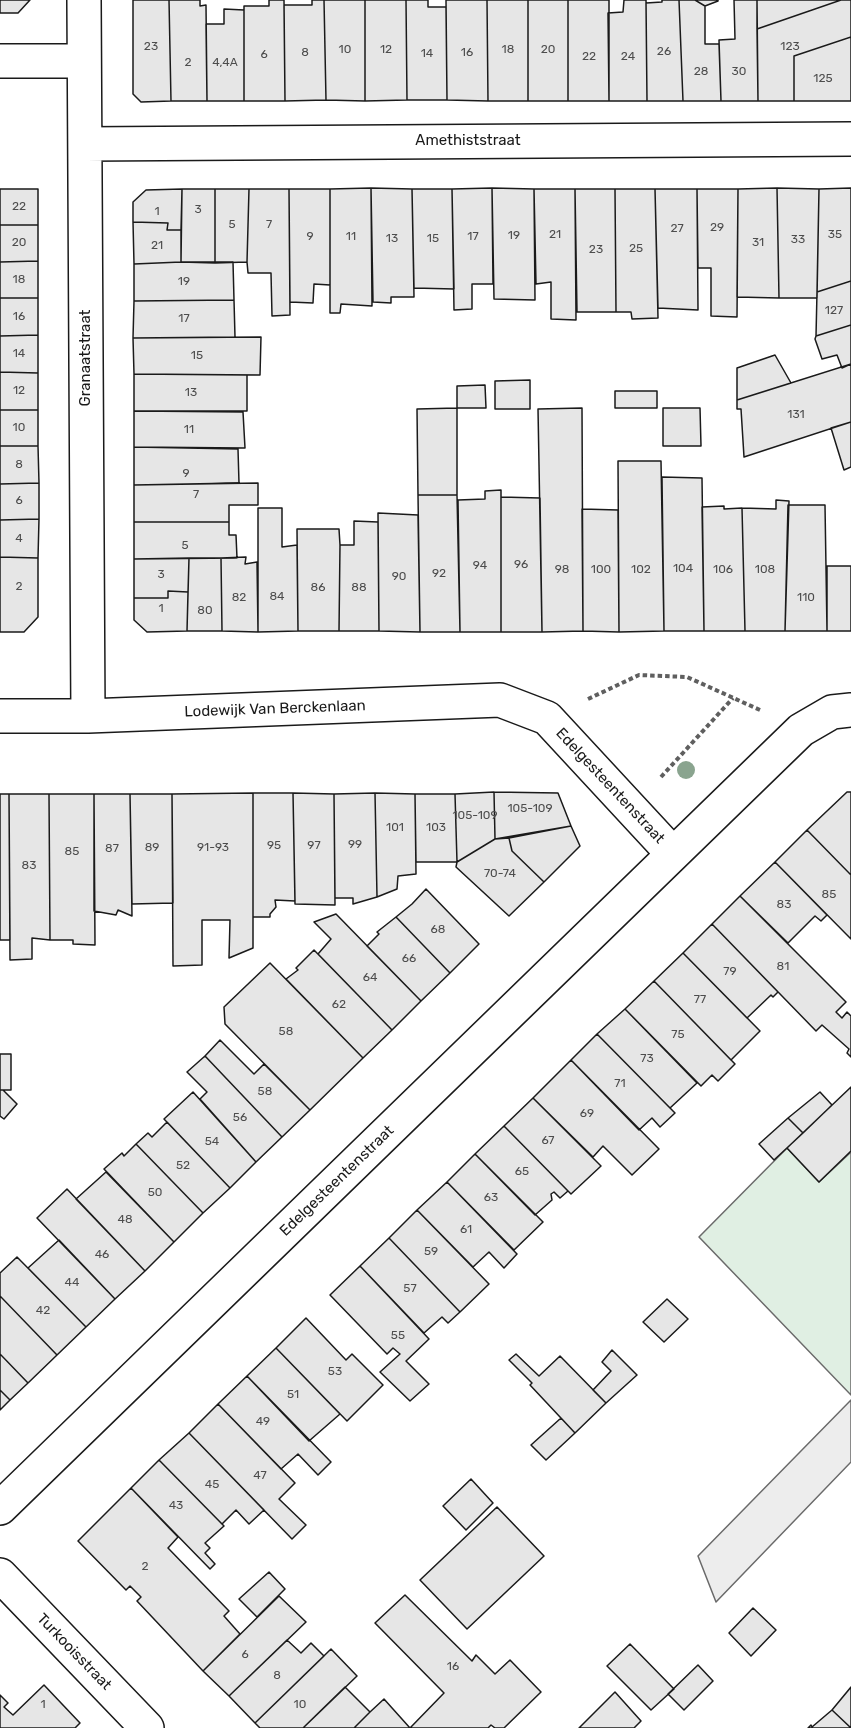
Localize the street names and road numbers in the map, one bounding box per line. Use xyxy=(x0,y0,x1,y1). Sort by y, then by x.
street label: Amethiststraat xyxy=(415,132,521,150)
street label: Granaatstraat xyxy=(77,310,95,406)
street label: Lodewijk Van Berckenlaan xyxy=(184,697,366,721)
street label: Edelgesteentenstraat xyxy=(552,724,668,848)
street label: Edelgesteentenstraat xyxy=(276,1122,398,1240)
street label: Turkooisstraat xyxy=(33,1610,115,1694)

